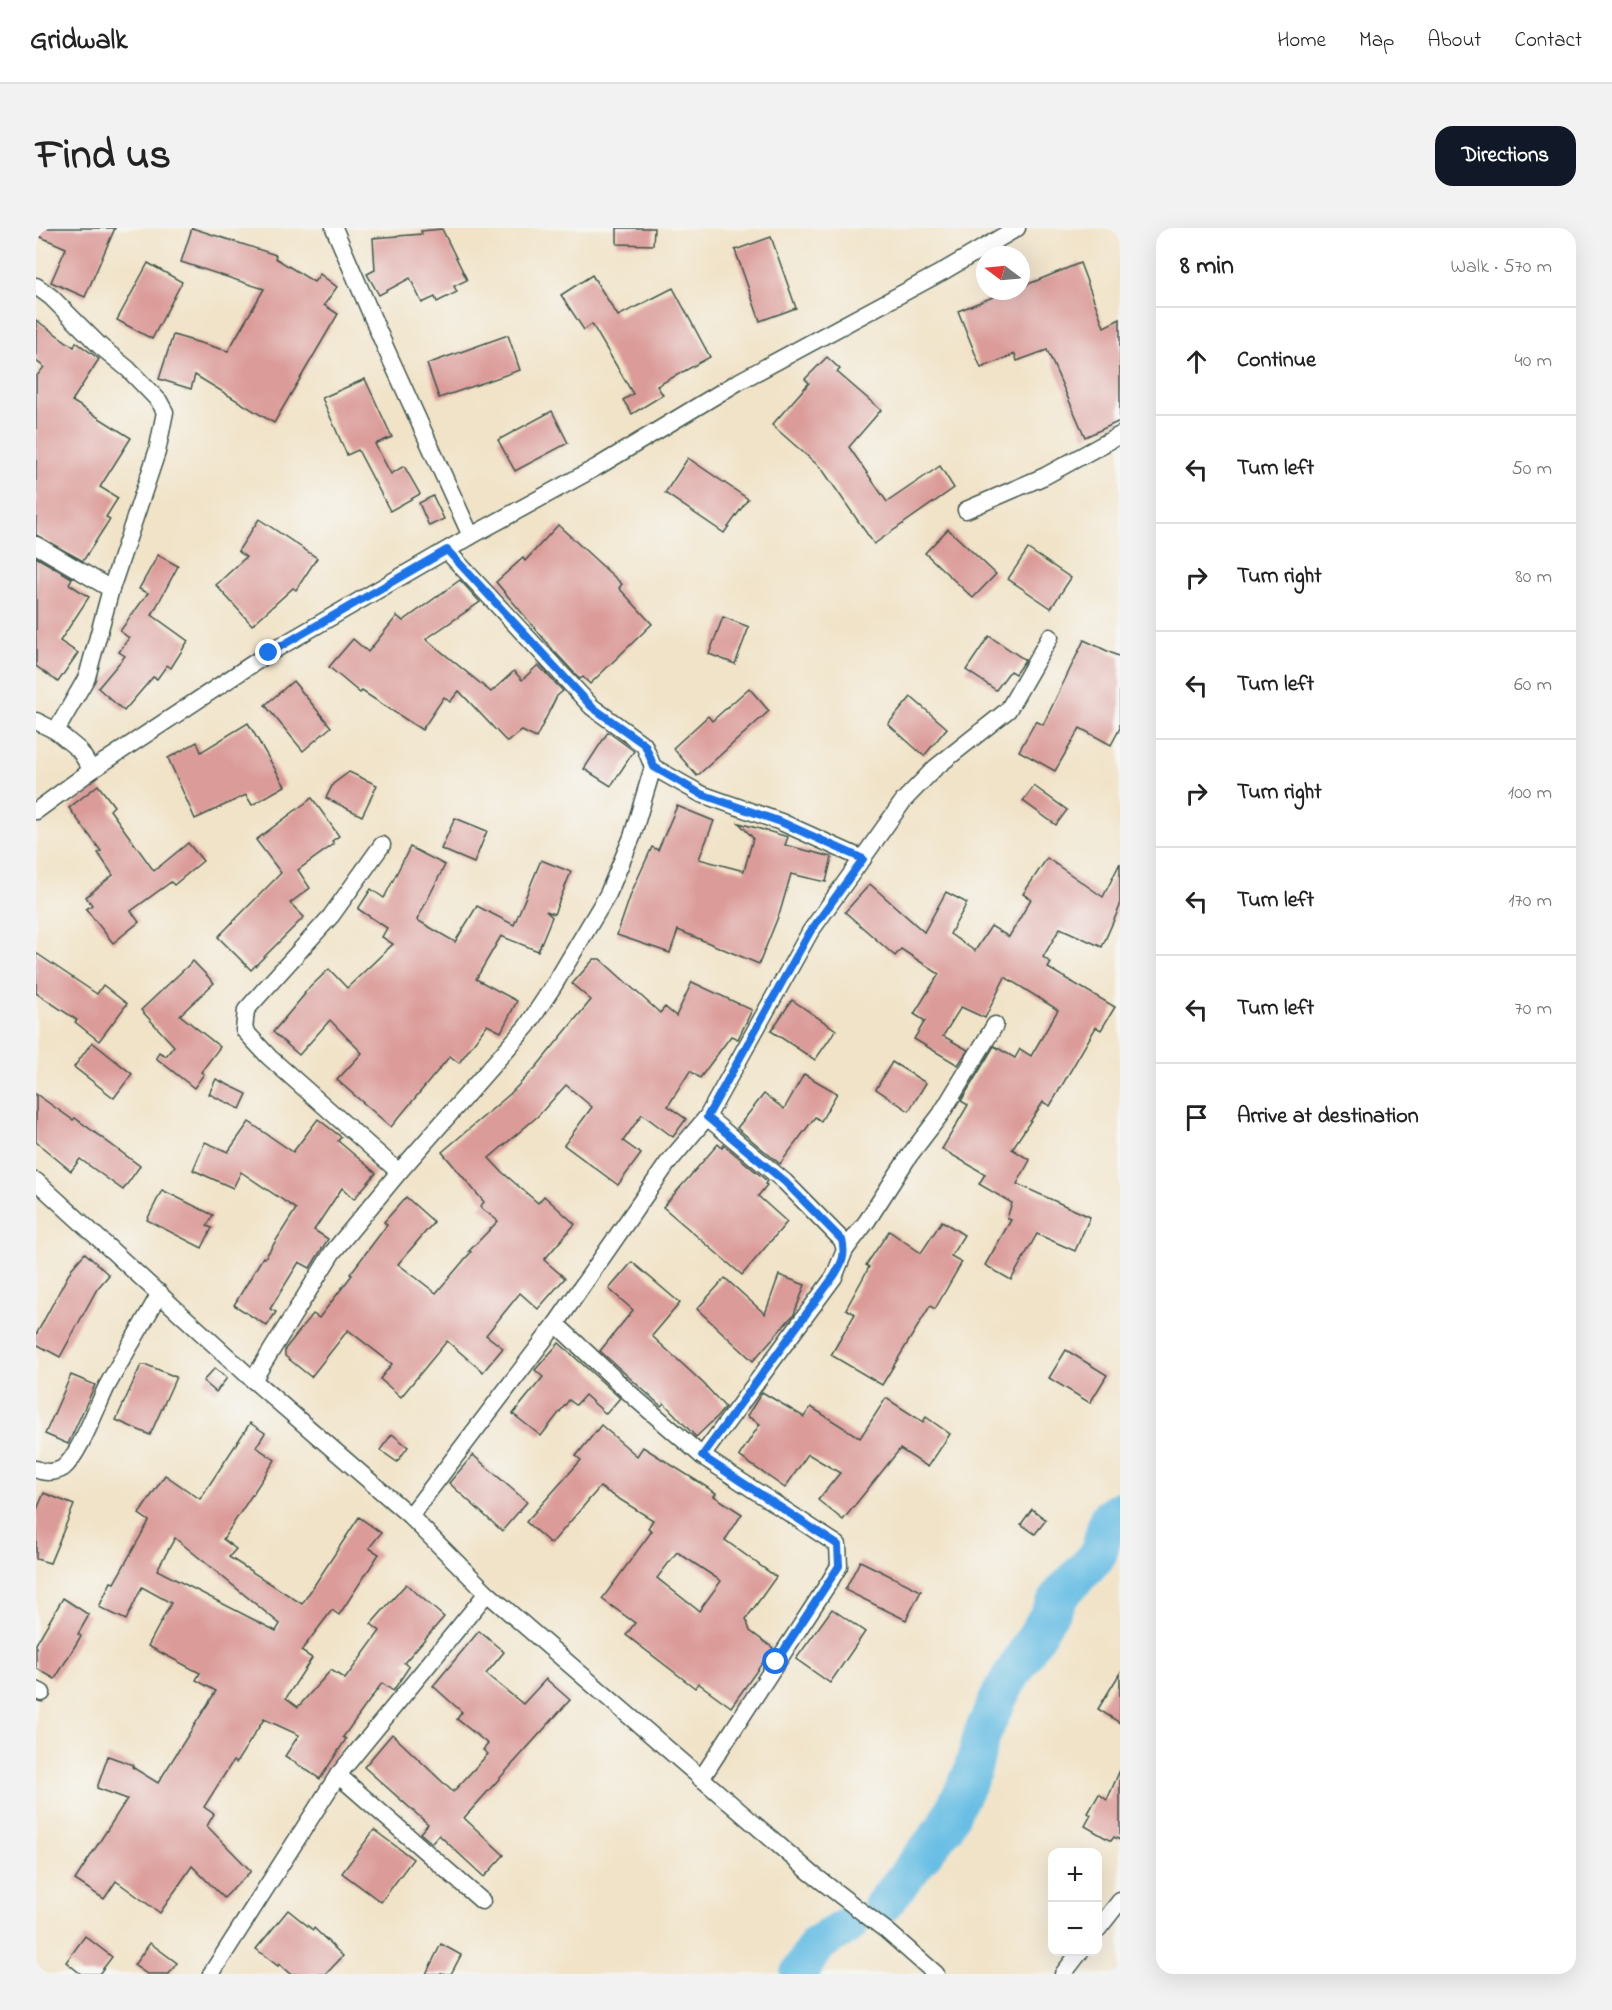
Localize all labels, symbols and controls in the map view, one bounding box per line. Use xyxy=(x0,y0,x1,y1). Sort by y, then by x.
text: Gridwalk xyxy=(30,21,127,62)
text: Home xyxy=(1277,26,1326,56)
text: Map xyxy=(1359,26,1394,56)
text: About xyxy=(1427,26,1481,56)
text: Contact xyxy=(1514,26,1582,56)
text: Find us xyxy=(36,126,171,187)
button: Directions xyxy=(1435,126,1576,186)
north arrow xyxy=(976,246,1030,300)
text: 8 min xyxy=(1180,248,1234,286)
text: Walk · 570 m xyxy=(1450,253,1552,282)
icon: ahead xyxy=(1180,345,1213,378)
text: Continue xyxy=(1237,345,1316,377)
text: 40 m xyxy=(1515,347,1552,376)
icon: left xyxy=(1180,453,1213,486)
text: Turn left xyxy=(1237,453,1314,485)
text: 50 m xyxy=(1511,455,1552,484)
icon: right xyxy=(1180,561,1213,594)
text: Turn right xyxy=(1237,561,1322,593)
text: 80 m xyxy=(1515,563,1552,592)
route end xyxy=(255,639,281,665)
icon: left xyxy=(1180,669,1213,702)
text: Turn left xyxy=(1237,669,1314,701)
text: 60 m xyxy=(1514,671,1552,700)
icon: right xyxy=(1180,777,1213,810)
text: Turn right xyxy=(1237,777,1322,809)
text: 100 m xyxy=(1508,779,1552,808)
icon: left xyxy=(1180,885,1213,918)
text: Turn left xyxy=(1237,885,1314,917)
text: 170 m xyxy=(1508,887,1552,916)
icon: left xyxy=(1180,993,1213,1026)
text: Turn left xyxy=(1237,993,1314,1025)
text: 70 m xyxy=(1515,995,1552,1024)
icon: arrive xyxy=(1180,1101,1213,1134)
text: Arrive at destination xyxy=(1237,1101,1419,1133)
route start xyxy=(762,1648,788,1674)
map controls xyxy=(1048,1848,1102,1956)
button: + xyxy=(1048,1848,1102,1902)
button: − xyxy=(1048,1902,1102,1956)

